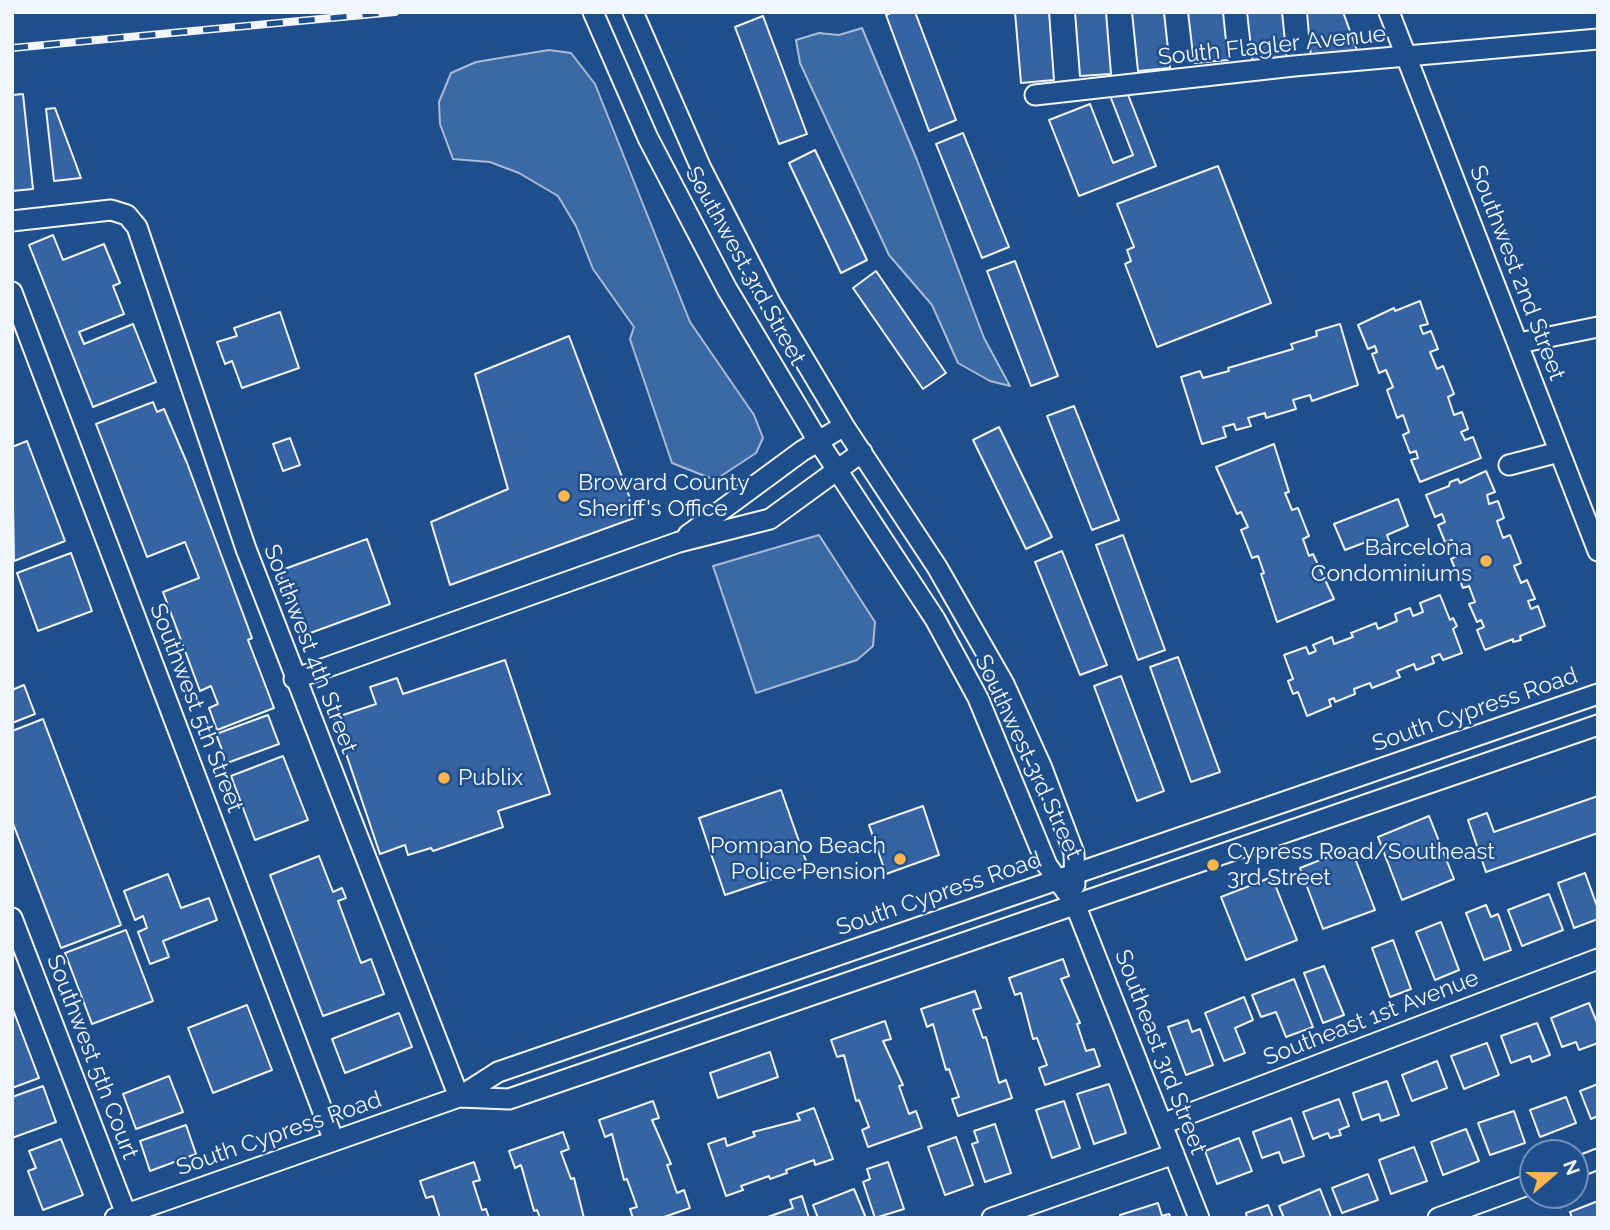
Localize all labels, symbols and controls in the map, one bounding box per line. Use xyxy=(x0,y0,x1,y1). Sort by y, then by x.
street label: South Flagler Avenue xyxy=(1157,20,1387,72)
street label: Southwest 3rd Street xyxy=(679,162,811,370)
street label: Southwest 2nd Street xyxy=(1463,162,1571,384)
place label: Broward County Sheriff's Office xyxy=(578,469,750,523)
marker: Broward County Sheriff's Office xyxy=(556,488,572,504)
place label: Barcelona Condominiums xyxy=(1311,534,1472,588)
street label: Southwest 4th Street xyxy=(257,540,363,758)
marker: Barcelona Condominiums xyxy=(1478,553,1494,569)
street label: Southwest 5th Street xyxy=(143,599,249,817)
street label: Southwest 3rd Street xyxy=(968,650,1088,864)
street label: South Cypress Road xyxy=(1369,662,1581,758)
place label: Publix xyxy=(458,764,523,792)
marker: Publix xyxy=(436,770,452,786)
place label: Pompano Beach Police Pension xyxy=(710,832,886,886)
place label: Cypress Road/Southeast 3rd Street xyxy=(1227,838,1495,892)
street label: South Cypress Road xyxy=(833,846,1045,942)
marker: Pompano Beach Police Pension xyxy=(892,851,908,867)
marker: Cypress Road/Southeast 3rd Street xyxy=(1205,857,1221,873)
street label: Southeast 3rd Street xyxy=(1108,946,1212,1158)
street label: Southwest 5th Court xyxy=(40,951,144,1163)
street label: Southeast 1st Avenue xyxy=(1259,964,1483,1072)
street label: South Cypress Road xyxy=(173,1086,385,1182)
north arrow xyxy=(1519,1139,1589,1209)
text: N xyxy=(1559,1157,1585,1178)

